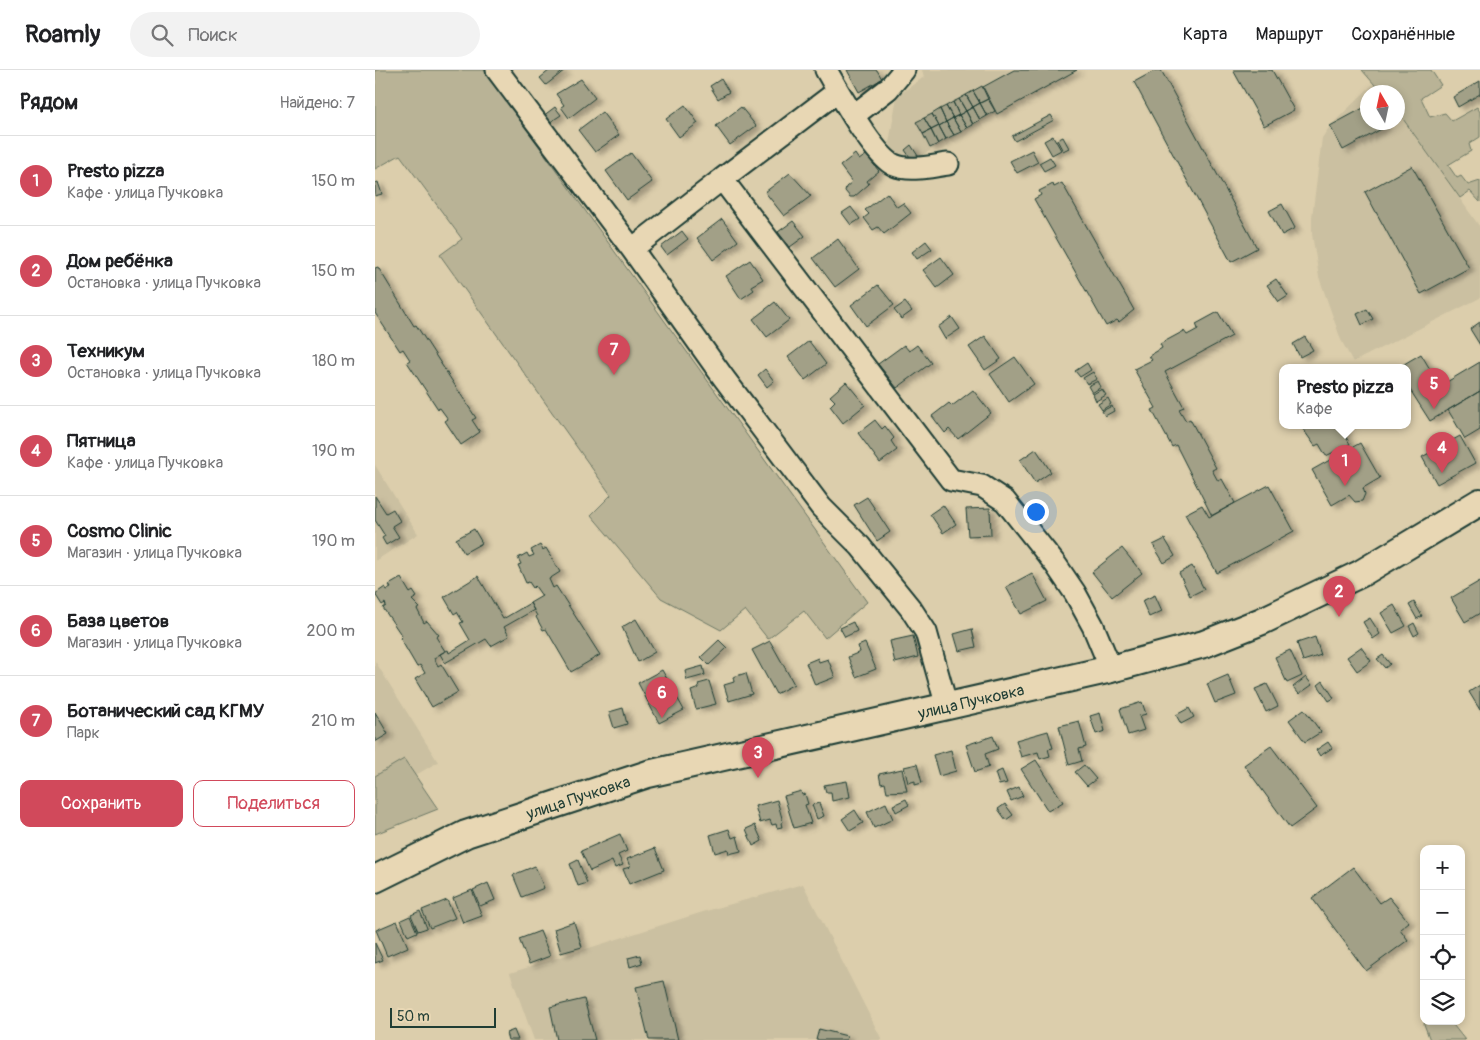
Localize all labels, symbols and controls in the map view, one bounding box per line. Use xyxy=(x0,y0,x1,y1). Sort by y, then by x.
search box xyxy=(130,12,480,57)
text: Roamly xyxy=(25,20,100,49)
icon: search xyxy=(148,21,176,49)
text: Поиск xyxy=(188,23,238,47)
text: Карта xyxy=(1183,23,1227,46)
text: Маршрут xyxy=(1255,23,1323,46)
text: Сохранённые xyxy=(1351,23,1455,46)
north arrow xyxy=(1360,85,1405,130)
text: Рядом xyxy=(20,89,78,116)
text: Найдено: 7 xyxy=(279,93,355,113)
text: Presto pizza xyxy=(67,159,164,183)
text: 1 xyxy=(33,171,39,191)
text: 150 m xyxy=(311,171,355,191)
text: Кафе · улица Пучковка xyxy=(67,183,223,203)
text: Дом ребёнка xyxy=(67,249,173,273)
text: 2 xyxy=(32,261,40,281)
text: 150 m xyxy=(311,261,355,281)
text: Остановка · улица Пучковка xyxy=(67,273,261,293)
pin: 7 xyxy=(598,334,630,375)
text: Техникум xyxy=(67,339,145,363)
text: 3 xyxy=(32,351,40,371)
text: 180 m xyxy=(312,351,355,371)
text: Остановка · улица Пучковка xyxy=(67,363,261,383)
popup xyxy=(1279,364,1411,429)
pin: 5 xyxy=(1418,368,1450,409)
text: Presto pizza xyxy=(1296,375,1394,399)
text: Кафе xyxy=(1296,399,1332,419)
text: Пятница xyxy=(67,429,136,453)
pin: 4 xyxy=(1426,432,1458,473)
text: 4 xyxy=(31,441,41,461)
text: 190 m xyxy=(312,441,355,461)
pin: 1 xyxy=(1329,445,1361,486)
text: Кафе · улица Пучковка xyxy=(67,453,223,473)
your location xyxy=(1023,499,1049,525)
text: Cosmo Clinic xyxy=(67,519,172,543)
text: 5 xyxy=(32,531,40,551)
text: 190 m xyxy=(312,531,355,551)
text: Магазин · улица Пучковка xyxy=(67,543,242,563)
pin: 2 xyxy=(1323,576,1355,617)
text: База цветов xyxy=(67,609,169,633)
text: 6 xyxy=(31,621,41,641)
text: 200 m xyxy=(307,621,355,641)
text: Магазин · улица Пучковка xyxy=(67,633,242,653)
pin: 6 xyxy=(646,677,678,718)
street label: улица Пучковка xyxy=(915,680,1026,724)
text: Ботанический сад КГМУ xyxy=(67,699,264,723)
text: 7 xyxy=(32,711,40,731)
text: 210 m xyxy=(311,711,355,731)
text: Парк xyxy=(67,723,100,743)
pin: 3 xyxy=(742,737,774,778)
street label: улица Пучковка xyxy=(523,772,633,824)
button: Сохранить xyxy=(20,780,183,827)
button: Поделиться xyxy=(193,780,355,827)
map controls xyxy=(1420,845,1465,1025)
button: + xyxy=(1420,845,1465,890)
button: − xyxy=(1420,890,1465,935)
button: locate xyxy=(1420,935,1465,980)
button: layers xyxy=(1420,980,1465,1025)
scale bar xyxy=(390,1005,496,1028)
text: 50 m xyxy=(397,1008,430,1025)

